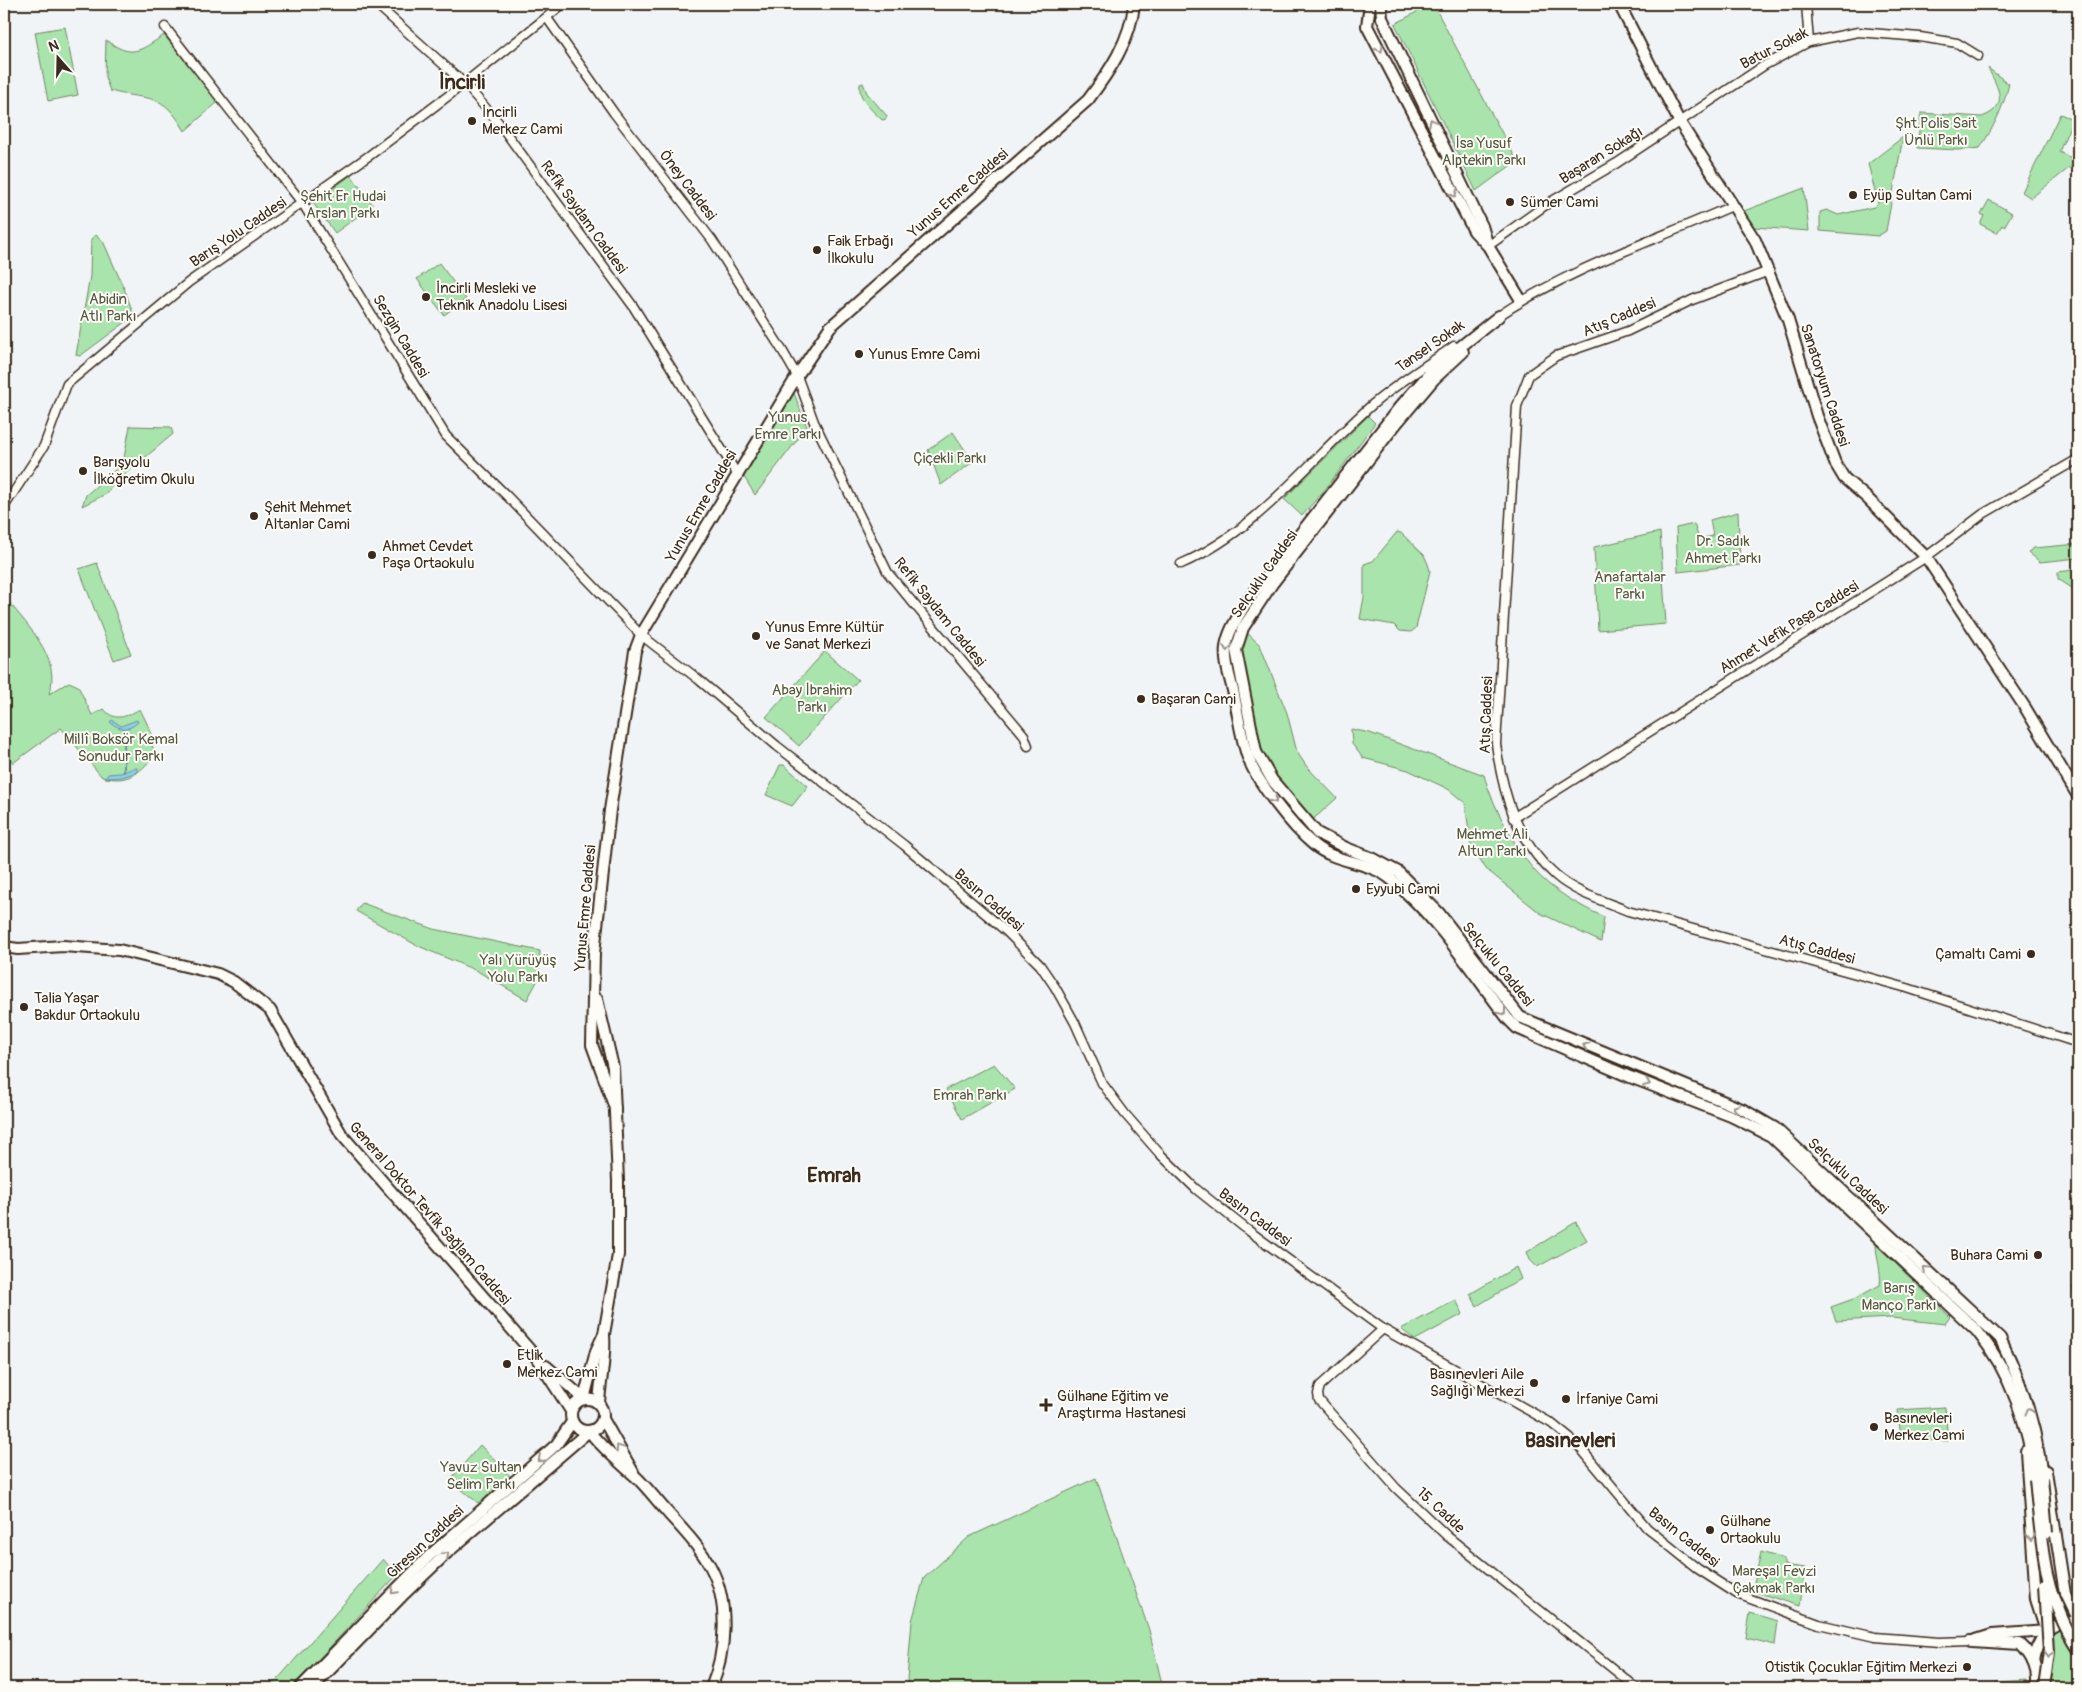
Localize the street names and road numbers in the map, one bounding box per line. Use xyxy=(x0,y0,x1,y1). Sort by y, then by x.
street label: Batur Sokak xyxy=(1737,23,1812,74)
street label: Başaran Sokağı xyxy=(1556,122,1646,189)
street label: Yunus Emre Caddesi xyxy=(904,145,1013,243)
street label: Öney Caddesi xyxy=(655,146,721,225)
street label: Refik Saydam Caddesi xyxy=(536,157,631,278)
street label: Barış Yolu Caddesi xyxy=(186,193,290,272)
street label: Sezgin Caddesi xyxy=(368,291,433,382)
street label: Atış Caddesi xyxy=(1580,293,1659,341)
street label: Tansel Sokak xyxy=(1392,315,1469,377)
street label: Sanatoryum Caddesi xyxy=(1796,322,1853,449)
street label: Yunus Emre Caddesi xyxy=(661,446,741,567)
street label: Selçuklu Caddesi xyxy=(1227,526,1302,622)
street label: Refik Saydam Caddesi xyxy=(890,554,990,671)
street label: Ahmet Vefik Paşa Caddesi xyxy=(1716,577,1863,678)
street label: Atış Caddesi xyxy=(1476,676,1497,754)
street label: Yunus Emre Caddesi xyxy=(570,844,601,973)
street label: Basın Caddesi xyxy=(950,865,1028,936)
street label: Selçuklu Caddesi xyxy=(1458,918,1538,1011)
street label: Atış Caddesi xyxy=(1777,930,1857,969)
street label: General Doktor Tevfik Sağlam Caddesi xyxy=(345,1118,515,1309)
street label: Selçuklu Caddesi xyxy=(1803,1134,1892,1219)
street label: Basın Caddesi xyxy=(1215,1184,1295,1251)
street label: 15. Cadde xyxy=(1413,1483,1469,1538)
street label: Giresun Caddesi xyxy=(383,1502,468,1583)
street label: Basın Caddesi xyxy=(1644,1503,1723,1572)

